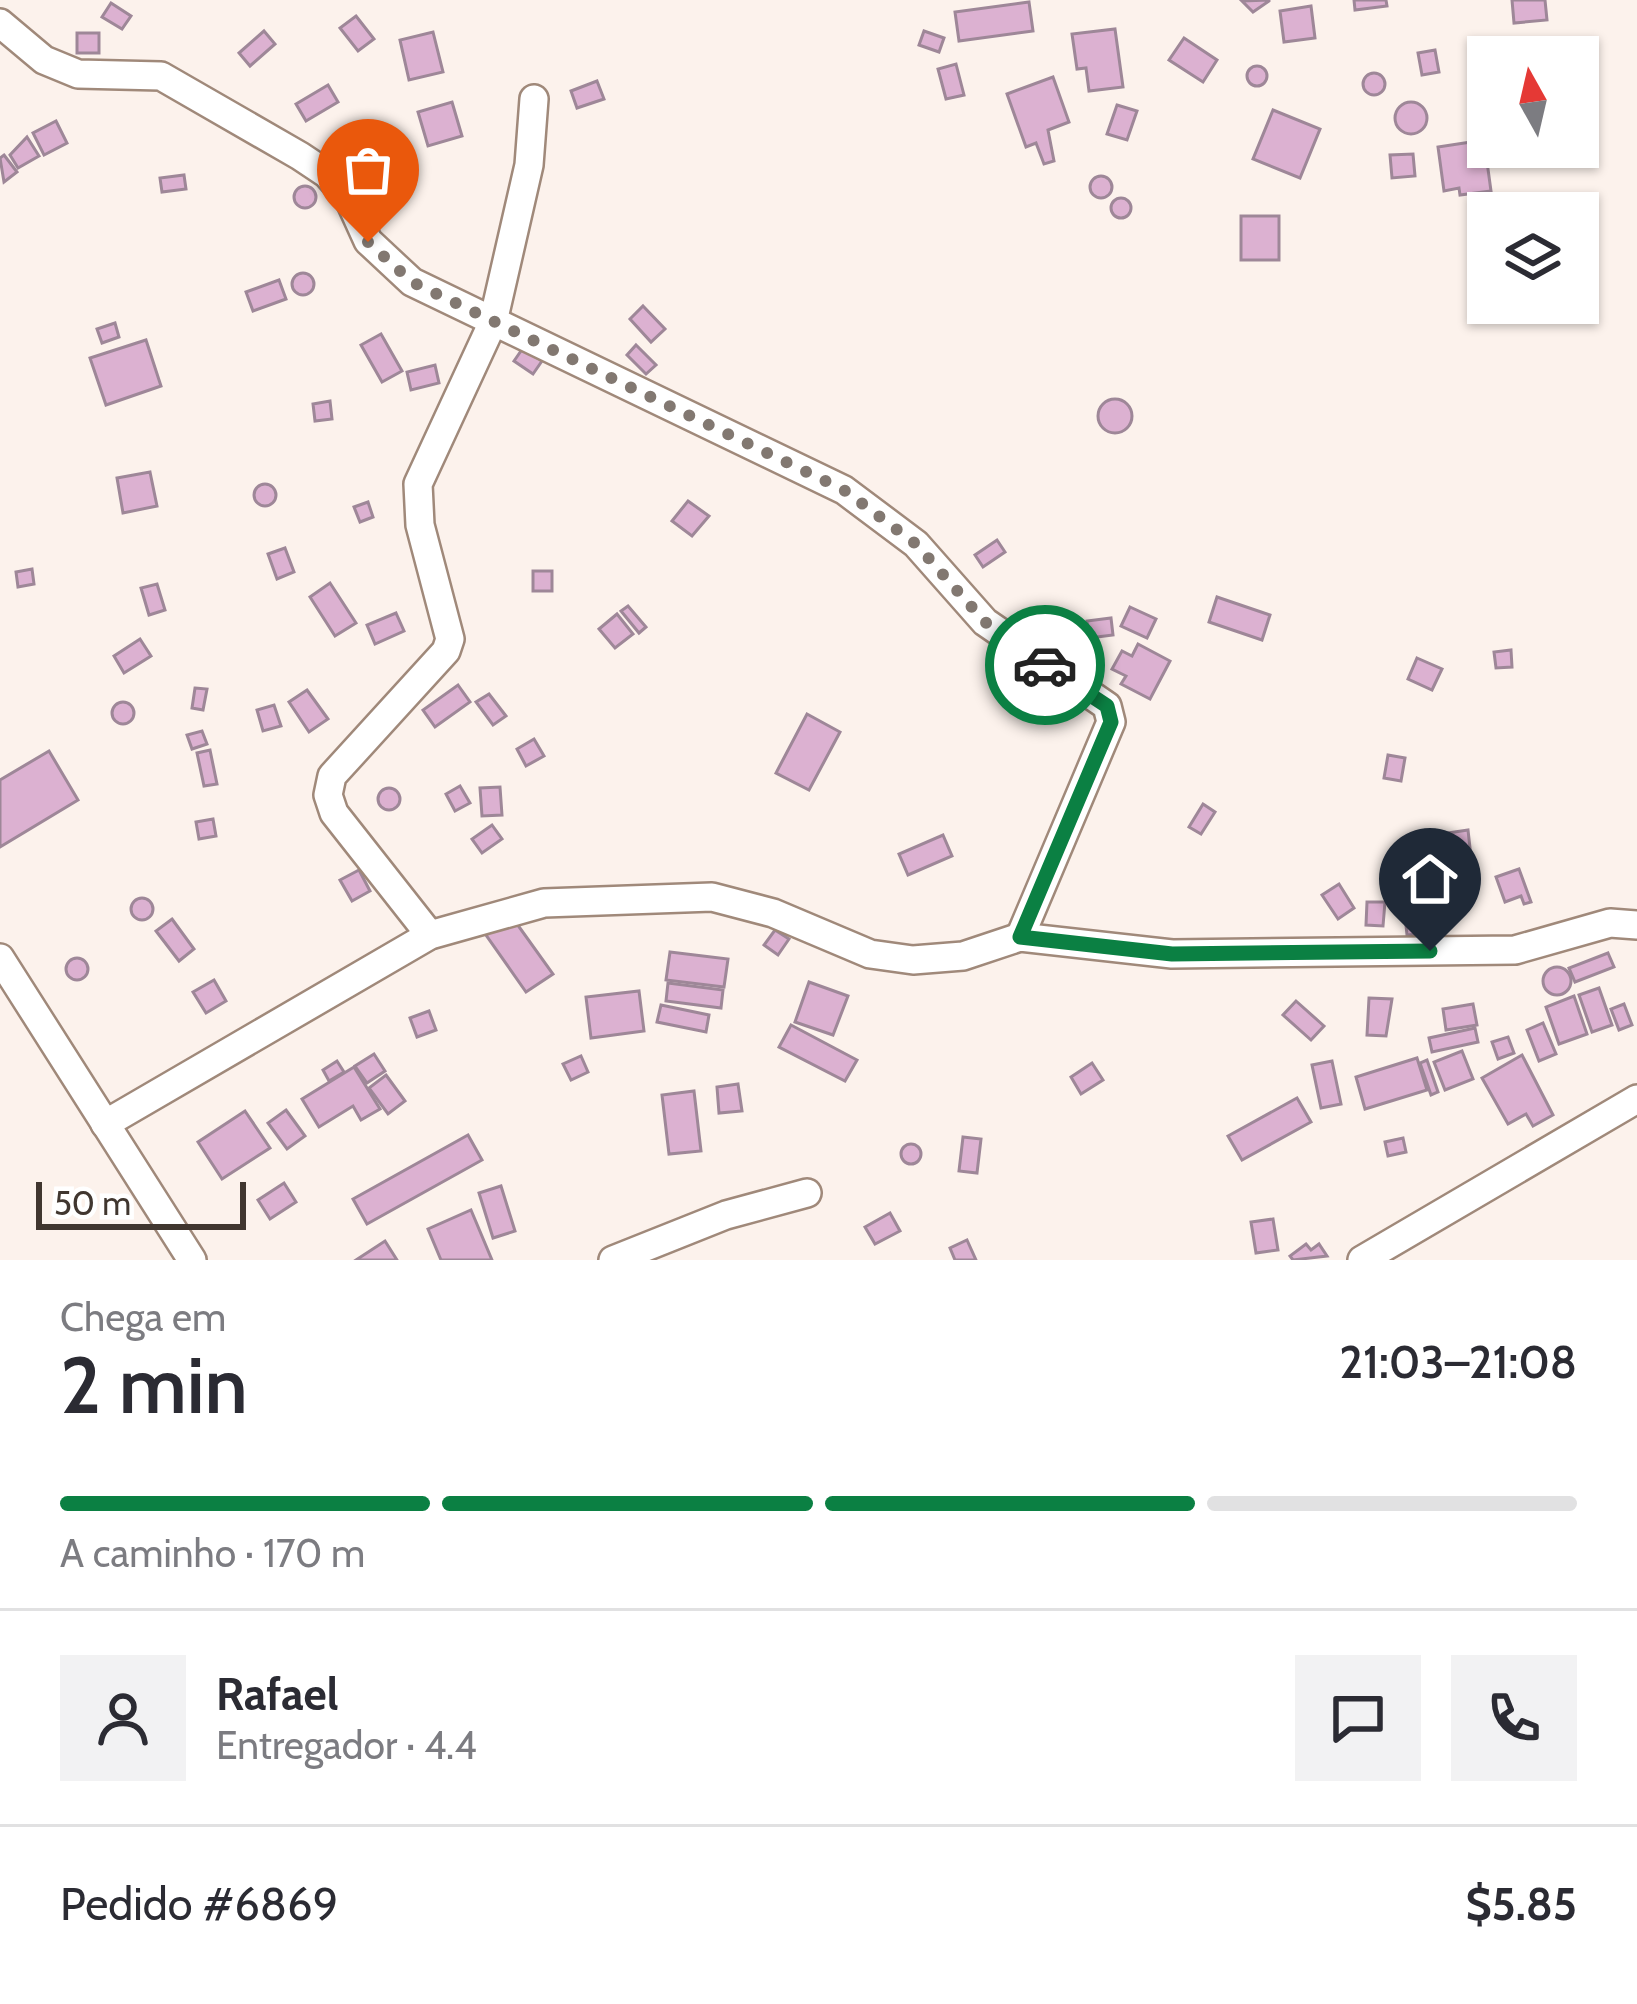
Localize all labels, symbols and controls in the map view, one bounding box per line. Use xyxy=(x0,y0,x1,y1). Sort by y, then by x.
north arrow xyxy=(1467,36,1599,168)
map controls xyxy=(1467,36,1599,324)
pin xyxy=(317,119,419,242)
icon: bag xyxy=(335,137,401,203)
button: layers xyxy=(1467,192,1599,324)
courier xyxy=(985,605,1105,725)
icon: car xyxy=(1012,632,1078,698)
pin xyxy=(1379,828,1481,951)
icon: home xyxy=(1397,846,1463,912)
scale bar xyxy=(36,1176,246,1229)
text: 50 m xyxy=(54,1183,131,1223)
text: Chega em xyxy=(60,1293,226,1341)
text: 21:03–21:08 xyxy=(1339,1335,1577,1389)
text: 2 min xyxy=(60,1338,248,1433)
text: A caminho · 170 m xyxy=(60,1529,365,1577)
button: person xyxy=(60,1655,186,1781)
button: chat xyxy=(1295,1655,1421,1781)
button: phone xyxy=(1451,1655,1577,1781)
text: Rafael xyxy=(216,1667,339,1721)
text: Entregador · 4.4 xyxy=(216,1721,477,1769)
text: Pedido #6869 xyxy=(60,1877,338,1931)
text: $5.85 xyxy=(1465,1877,1577,1931)

